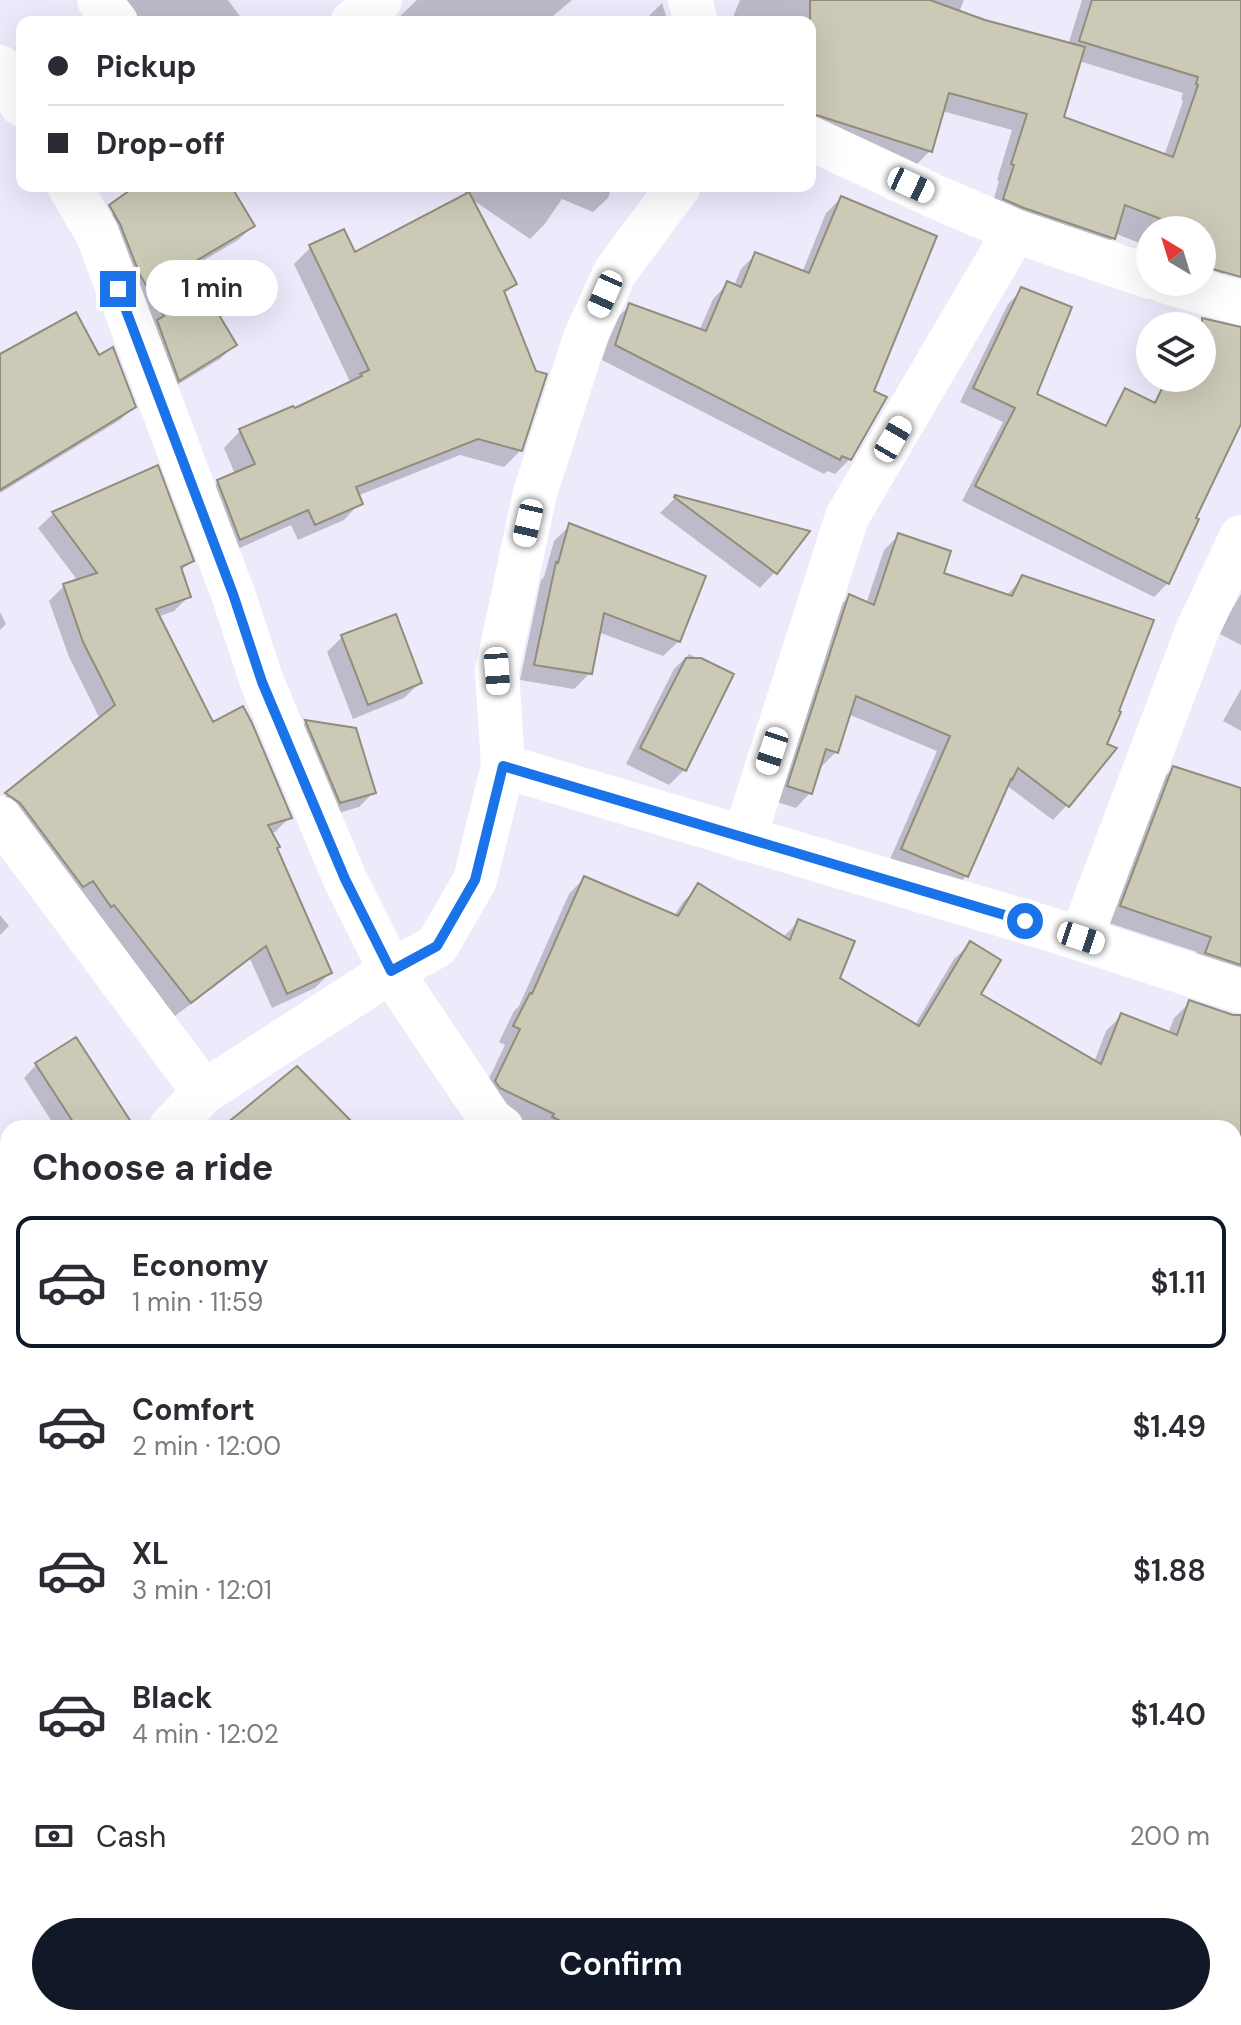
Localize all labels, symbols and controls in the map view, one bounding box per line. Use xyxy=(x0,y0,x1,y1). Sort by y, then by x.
text: Pickup xyxy=(96,47,196,86)
text: Drop-off xyxy=(96,124,225,163)
car xyxy=(884,164,938,206)
north arrow xyxy=(1136,216,1216,296)
map controls xyxy=(1136,216,1216,392)
callout: 1 min xyxy=(146,261,278,317)
car xyxy=(584,267,626,321)
route end xyxy=(100,271,136,307)
text: 1 min xyxy=(181,271,243,305)
button: layers xyxy=(1136,312,1216,392)
car xyxy=(871,412,915,466)
car xyxy=(511,497,545,549)
car xyxy=(483,646,511,696)
car xyxy=(753,724,791,778)
route start xyxy=(1007,903,1043,939)
car xyxy=(1054,919,1108,957)
text: Choose a ride xyxy=(32,1144,273,1191)
icon: car xyxy=(36,1246,108,1318)
text: Economy xyxy=(132,1246,269,1285)
text: $1.11 xyxy=(1151,1263,1206,1302)
text: 1 min · 11:59 xyxy=(132,1285,263,1319)
icon: car xyxy=(36,1390,108,1462)
text: Comfort xyxy=(132,1390,255,1429)
text: $1.49 xyxy=(1132,1407,1206,1446)
text: 2 min · 12:00 xyxy=(132,1429,281,1463)
icon: car xyxy=(36,1534,108,1606)
text: XL xyxy=(132,1534,169,1573)
text: $1.88 xyxy=(1133,1551,1206,1590)
text: 3 min · 12:01 xyxy=(132,1573,272,1607)
icon: car xyxy=(36,1678,108,1750)
text: Black xyxy=(132,1678,212,1717)
text: $1.40 xyxy=(1130,1695,1206,1734)
text: 4 min · 12:02 xyxy=(132,1717,279,1751)
icon: cash xyxy=(32,1814,76,1858)
text: Cash xyxy=(96,1817,166,1856)
text: 200 m xyxy=(1130,1819,1210,1853)
button: Confirm xyxy=(32,1918,1210,2010)

